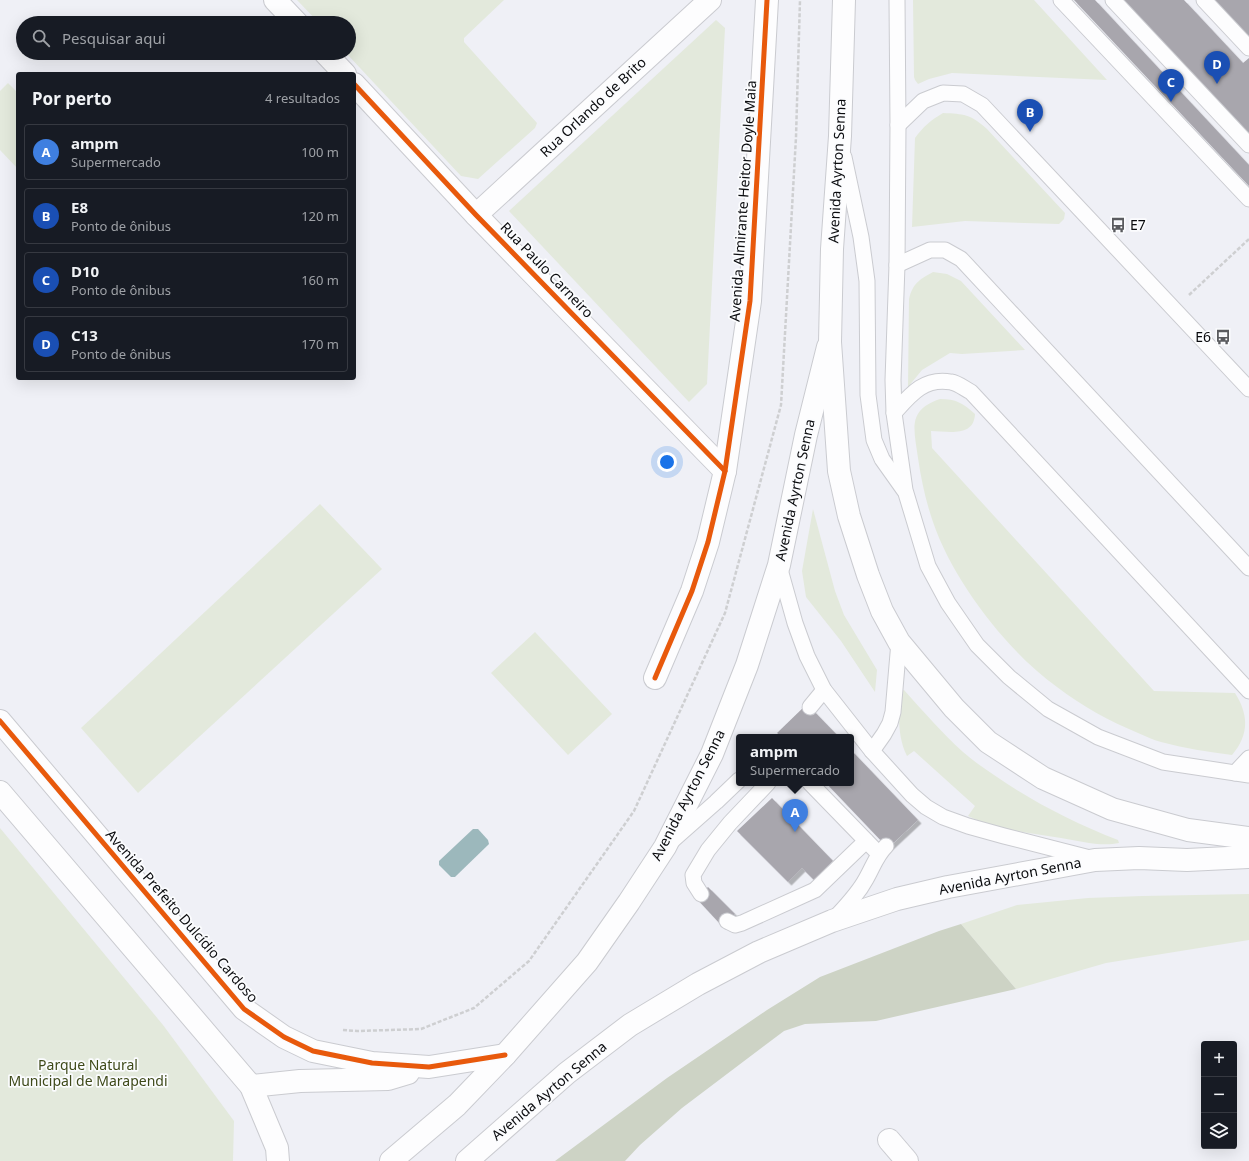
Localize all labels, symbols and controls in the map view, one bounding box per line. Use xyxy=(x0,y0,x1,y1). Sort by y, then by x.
search box xyxy=(16,16,356,60)
icon: search xyxy=(30,27,52,49)
text: Pesquisar aqui xyxy=(62,28,166,48)
pin: D xyxy=(1204,51,1230,84)
street label: Rua Orlando de Brito xyxy=(536,52,650,161)
pin: C xyxy=(1158,69,1184,102)
street label: Avenida Almirante Heitor Doyle Maia xyxy=(725,80,760,322)
text: Por perto xyxy=(32,87,112,110)
text: 4 resultados xyxy=(265,89,340,107)
street label: Avenida Ayrton Senna xyxy=(823,98,850,244)
pin: B xyxy=(1017,99,1043,132)
text: ampm xyxy=(71,133,119,153)
text: A xyxy=(42,143,51,161)
text: 100 m xyxy=(301,143,339,161)
text: Supermercado xyxy=(71,153,161,171)
text: E8 xyxy=(71,197,88,217)
text: B xyxy=(42,207,50,225)
text: 120 m xyxy=(301,207,339,225)
place label: E7 xyxy=(1130,215,1146,234)
bus stop icon: E7 xyxy=(1109,216,1127,234)
text: Ponto de ônibus xyxy=(71,217,171,235)
street label: Rua Paulo Carneiro xyxy=(497,218,598,322)
text: D10 xyxy=(71,261,99,281)
text: C xyxy=(42,271,50,289)
text: 160 m xyxy=(301,271,339,289)
text: Ponto de ônibus xyxy=(71,281,171,299)
text: C13 xyxy=(71,325,98,345)
place label: E6 xyxy=(1195,327,1211,346)
bus stop icon: E6 xyxy=(1214,328,1232,346)
text: D xyxy=(41,335,51,353)
text: 170 m xyxy=(301,335,339,353)
text: Ponto de ônibus xyxy=(71,345,171,363)
street label: Avenida Ayrton Senna xyxy=(770,417,819,563)
your location xyxy=(657,452,677,472)
street label: Avenida Ayrton Senna xyxy=(646,726,729,864)
popup xyxy=(736,734,854,786)
text: ampm xyxy=(750,741,798,761)
text: Supermercado xyxy=(750,761,840,779)
pin: A xyxy=(782,799,808,832)
street label: Avenida Prefeito Dulcídio Cardoso xyxy=(102,825,263,1006)
street label: Avenida Ayrton Senna xyxy=(937,852,1083,899)
street label: Avenida Ayrton Senna xyxy=(487,1037,610,1144)
map controls xyxy=(1201,1041,1237,1149)
button: + xyxy=(1201,1041,1237,1077)
park label: Parque Natural Municipal de Marapendi xyxy=(8,1055,168,1090)
button: − xyxy=(1201,1077,1237,1113)
button: layers xyxy=(1201,1113,1237,1149)

